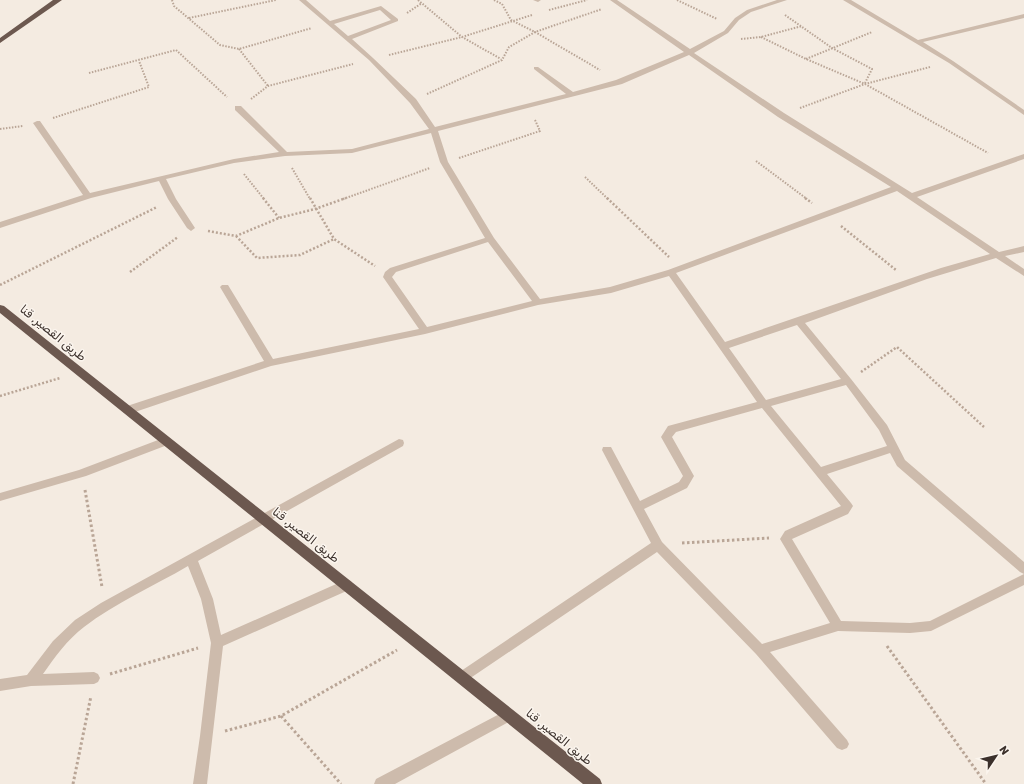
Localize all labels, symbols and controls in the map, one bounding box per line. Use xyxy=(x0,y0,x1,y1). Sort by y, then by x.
street label: طريق القصير, قنا xyxy=(16,302,89,365)
street label: طريق القصير, قنا xyxy=(269,505,342,566)
street label: طريق القصير, قنا xyxy=(522,706,595,769)
north arrow xyxy=(976,736,1016,776)
text: N xyxy=(996,744,1011,758)

